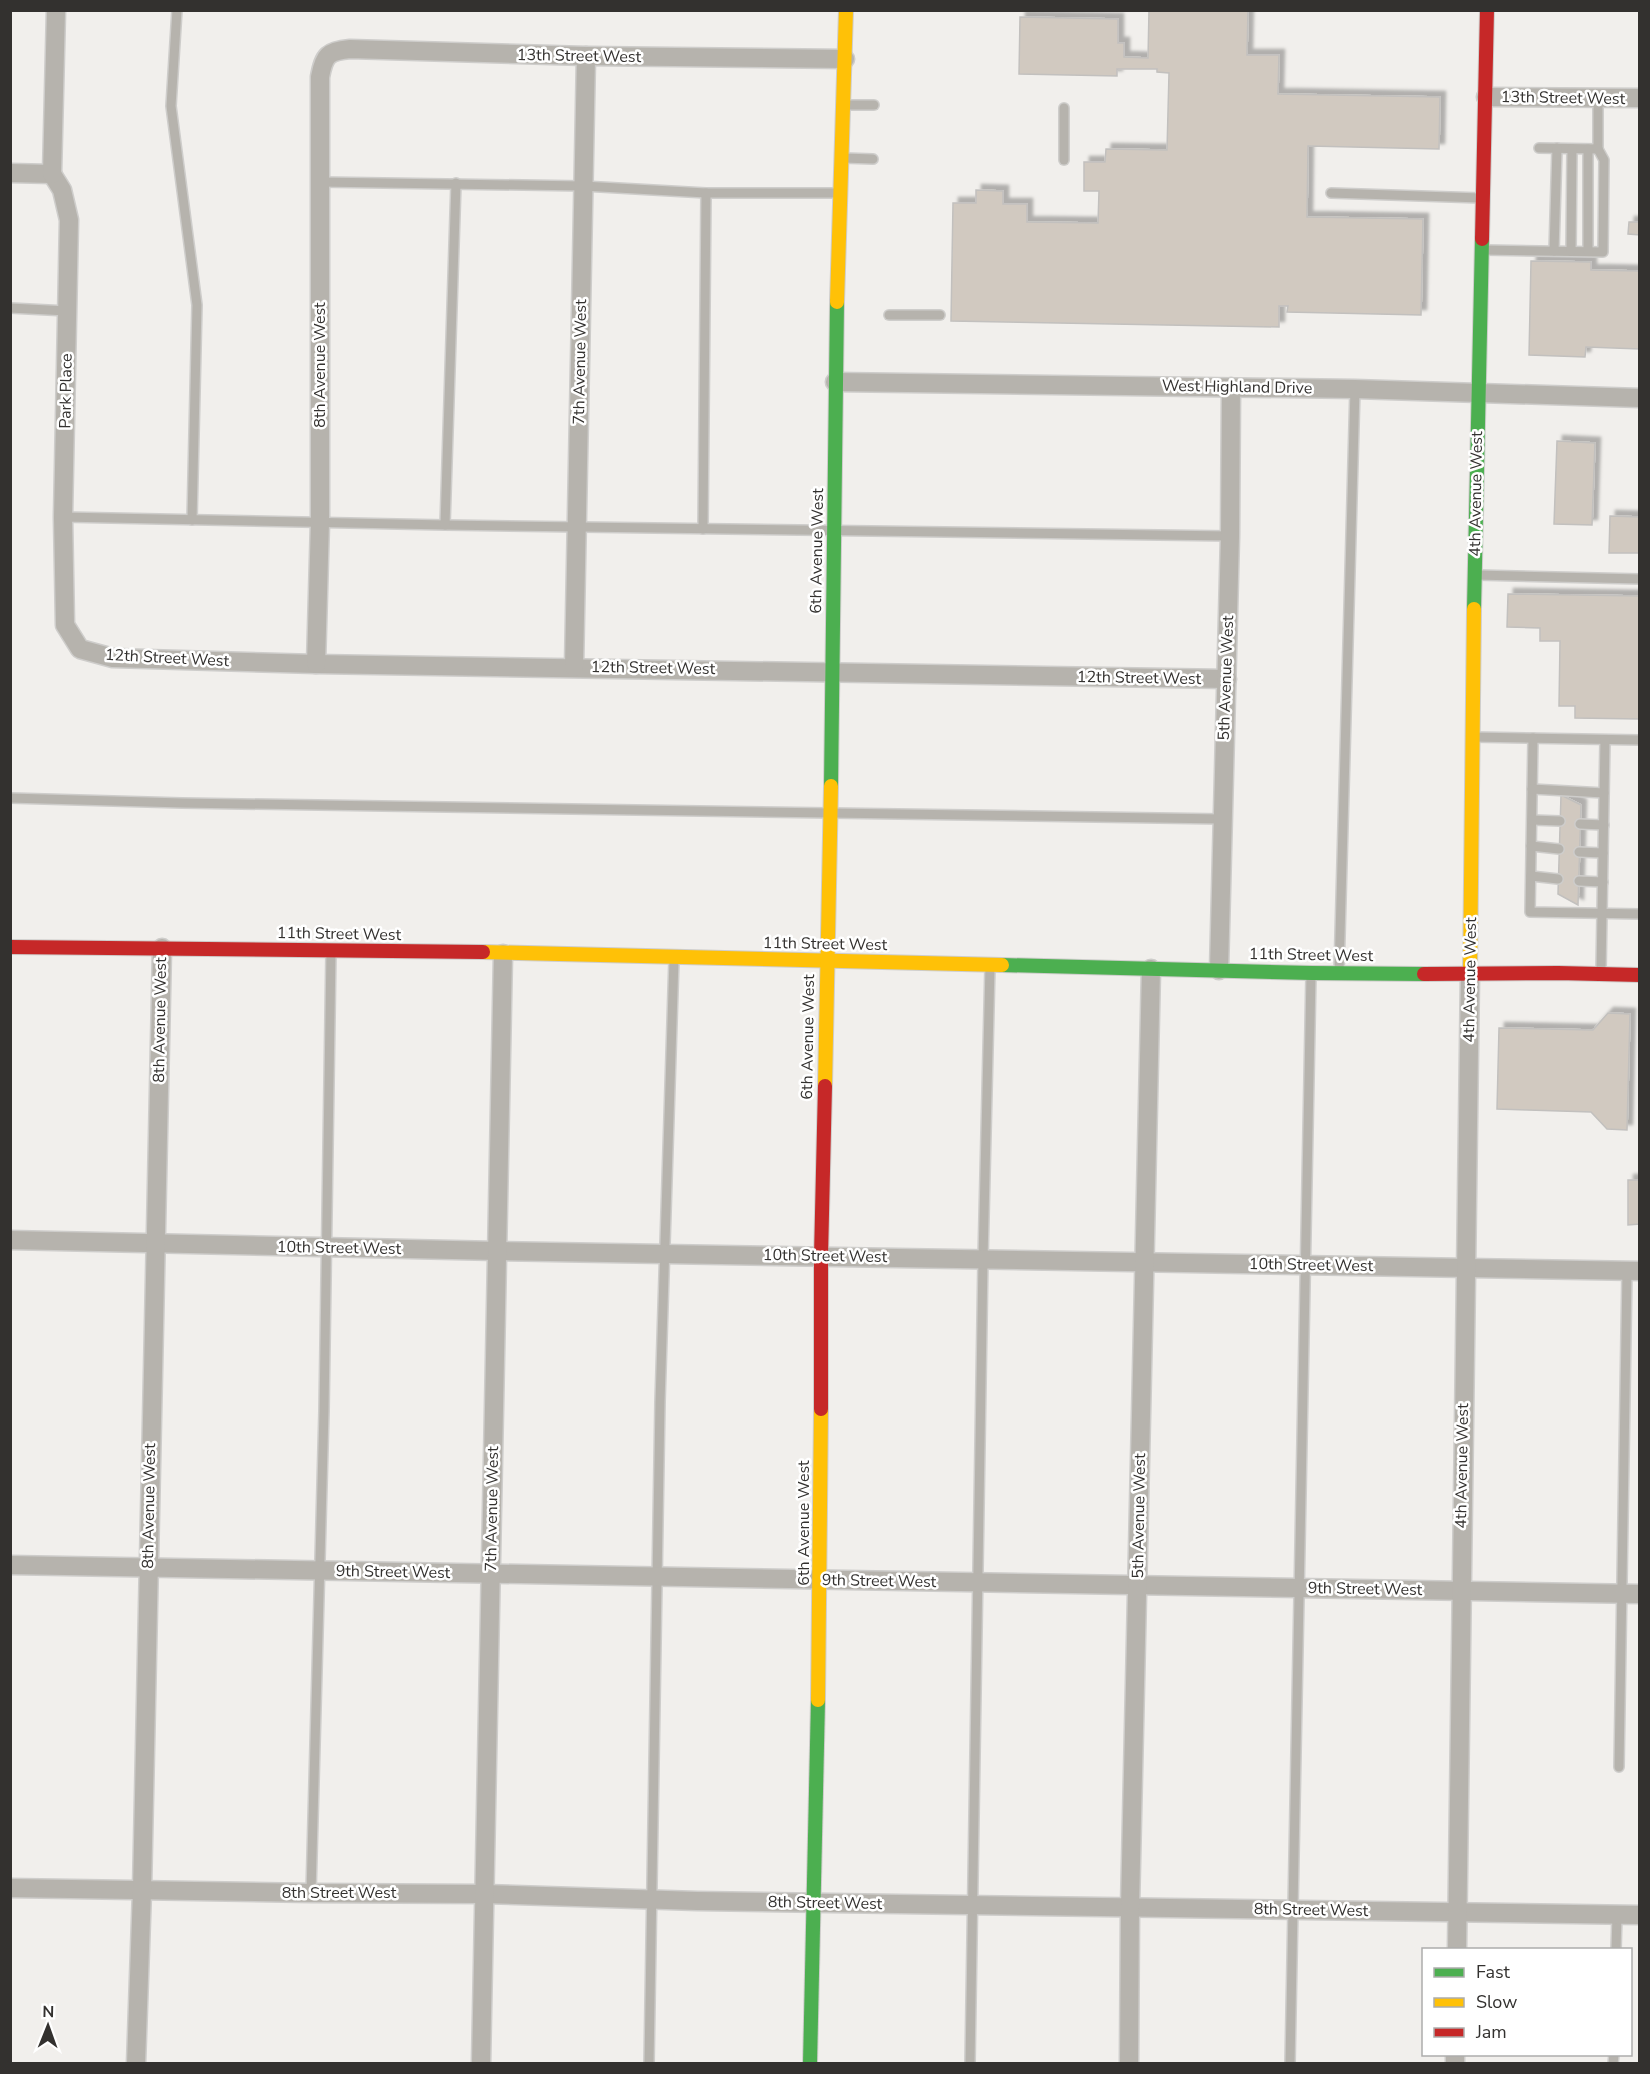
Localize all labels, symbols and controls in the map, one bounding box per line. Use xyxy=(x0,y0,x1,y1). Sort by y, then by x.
street label: 13th Street West xyxy=(517,44,642,68)
street label: 13th Street West xyxy=(1501,86,1626,110)
street label: 7th Avenue West xyxy=(568,299,592,425)
street label: 8th Avenue West xyxy=(309,302,331,428)
street label: Park Place xyxy=(54,353,78,429)
street label: West Highland Drive xyxy=(1162,375,1312,399)
street label: 4th Avenue West xyxy=(1464,431,1488,557)
street label: 6th Avenue West xyxy=(805,488,829,614)
street label: 5th Avenue West xyxy=(1213,615,1239,741)
street label: 12th Street West xyxy=(104,644,230,672)
street label: 12th Street West xyxy=(591,656,716,680)
street label: 12th Street West xyxy=(1077,666,1202,690)
street label: 4th Avenue West xyxy=(1458,917,1482,1043)
street label: 11th Street West xyxy=(277,922,402,946)
street label: 11th Street West xyxy=(763,932,888,956)
street label: 11th Street West xyxy=(1249,943,1374,967)
street label: 8th Avenue West xyxy=(148,957,172,1083)
street label: 6th Avenue West xyxy=(796,974,820,1100)
street label: 10th Street West xyxy=(277,1236,402,1260)
street label: 10th Street West xyxy=(763,1244,888,1268)
street label: 10th Street West xyxy=(1249,1253,1374,1277)
street label: 4th Avenue West xyxy=(1450,1403,1474,1529)
street label: 8th Avenue West xyxy=(137,1443,161,1569)
street label: 7th Avenue West xyxy=(480,1446,504,1572)
street label: 5th Avenue West xyxy=(1127,1453,1151,1579)
street label: 6th Avenue West xyxy=(793,1460,815,1586)
street label: 9th Street West xyxy=(336,1560,451,1584)
street label: 9th Street West xyxy=(822,1569,937,1593)
street label: 9th Street West xyxy=(1308,1577,1423,1601)
street label: 8th Street West xyxy=(282,1882,397,1904)
street label: 8th Street West xyxy=(768,1891,883,1915)
street label: 8th Street West xyxy=(1254,1898,1369,1922)
legend xyxy=(1422,1948,1632,2056)
text: Fast xyxy=(1476,1960,1511,1984)
text: Slow xyxy=(1476,1990,1517,2014)
north arrow xyxy=(18,1996,78,2056)
text: N xyxy=(42,2001,54,2023)
text: Jam xyxy=(1475,2020,1507,2044)

